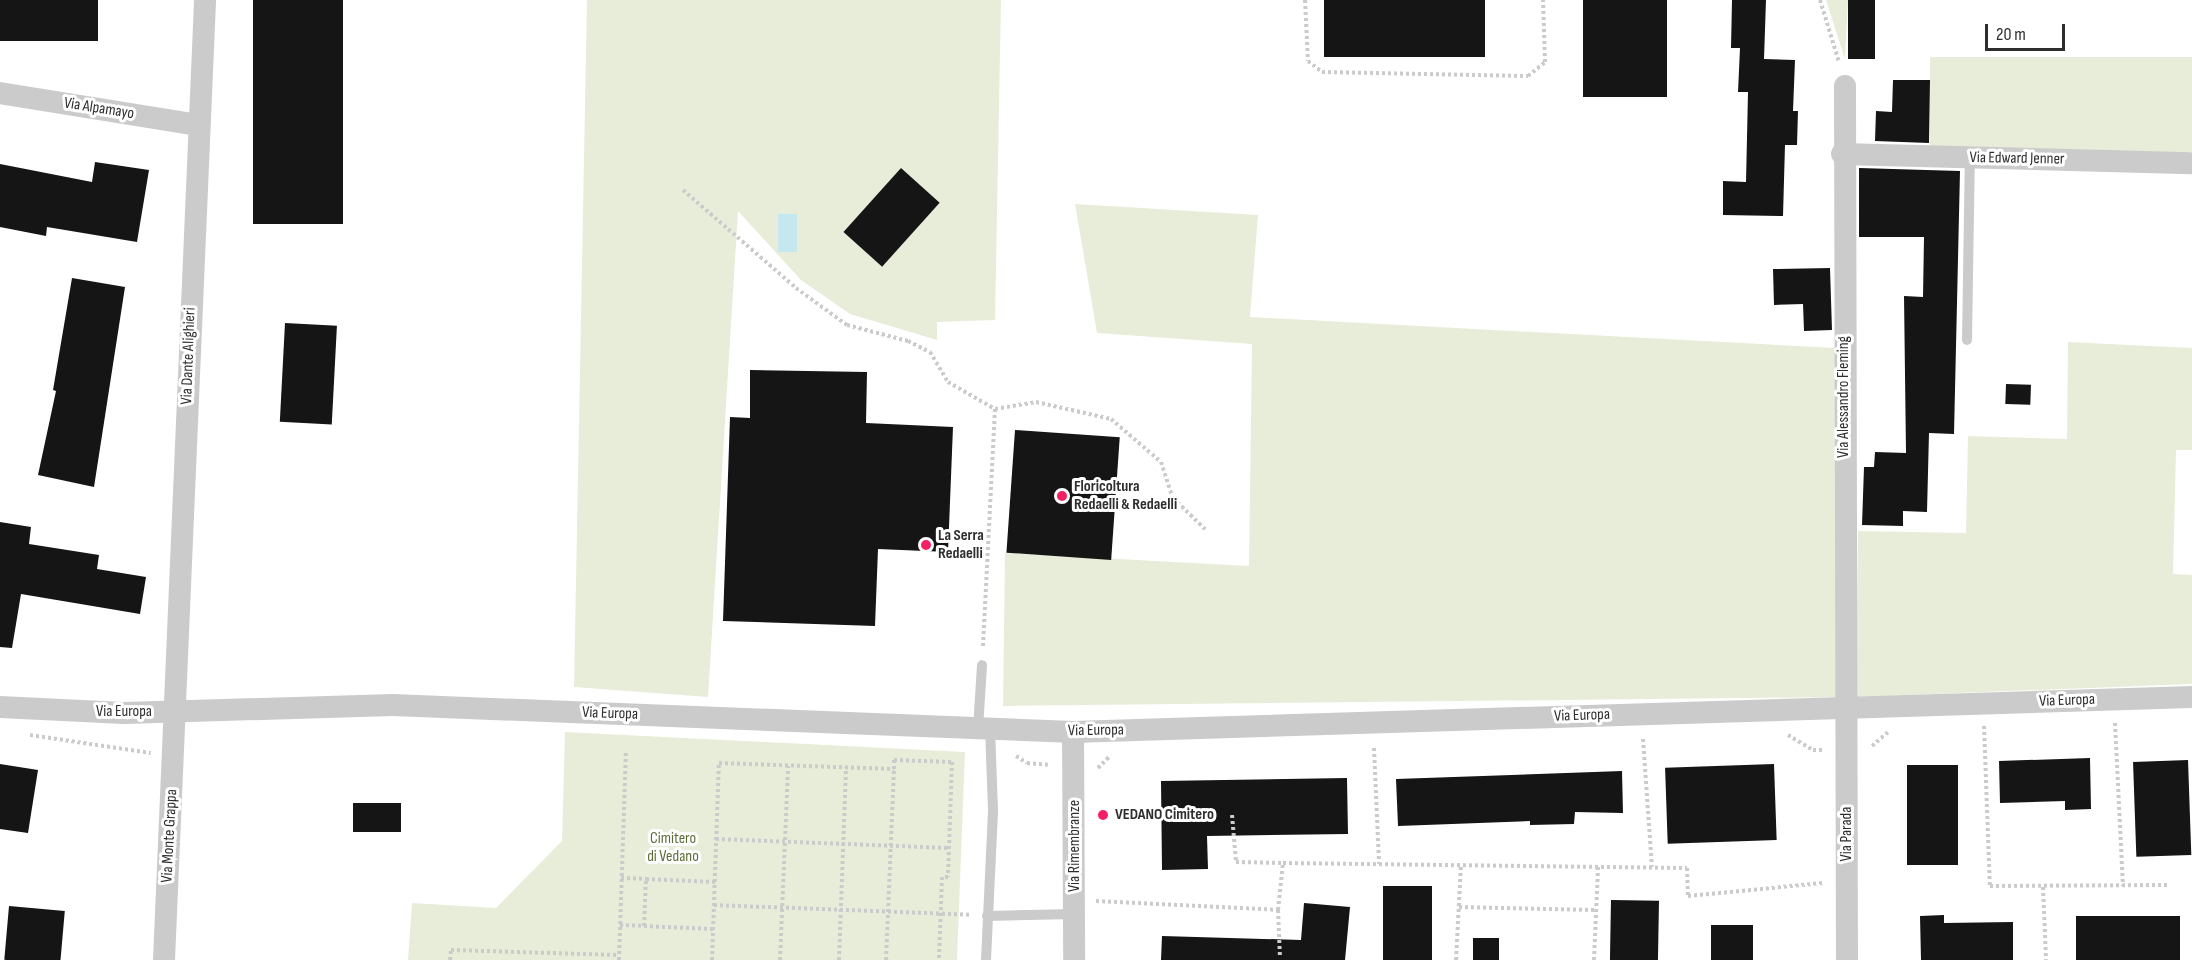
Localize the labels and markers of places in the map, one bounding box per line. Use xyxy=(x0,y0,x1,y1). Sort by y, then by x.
place label: Floricoltura Redaelli & Redaelli xyxy=(1074,477,1177,515)
marker: Floricoltura Redaelli & Redaelli xyxy=(1055,489,1069,503)
place label: La Serra Redaelli xyxy=(938,526,984,564)
marker: La Serra Redaelli xyxy=(919,538,933,552)
place label: VEDANO Cimitero xyxy=(1115,805,1214,825)
marker: VEDANO Cimitero xyxy=(1096,808,1110,822)

